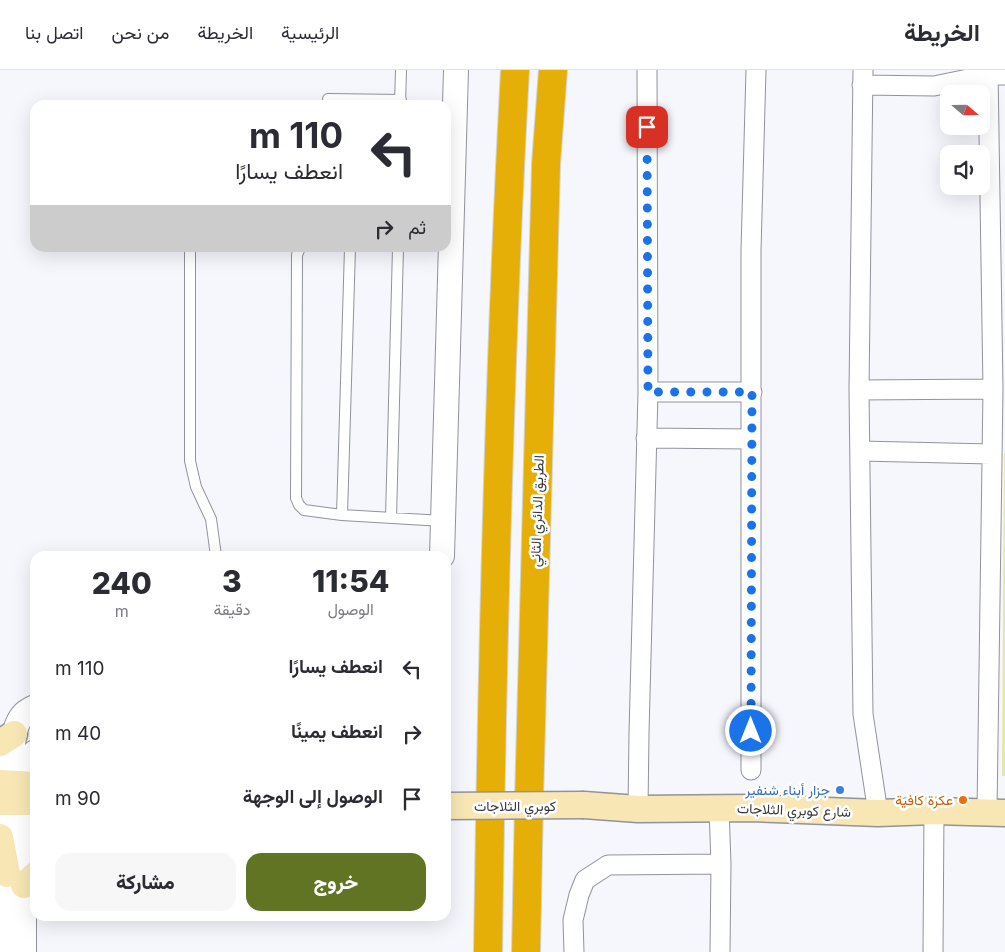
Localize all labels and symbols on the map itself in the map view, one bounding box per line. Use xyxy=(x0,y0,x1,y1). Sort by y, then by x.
north arrow xyxy=(940,85,990,135)
pin xyxy=(626,106,668,148)
street label: الطريق الدائري الثاني xyxy=(526,455,551,567)
position arrow xyxy=(724,704,776,756)
place label: جزار أبناء شنفير xyxy=(744,781,830,799)
marker: جزار أبناء شنفير xyxy=(834,784,846,796)
place label: عكرة كافية xyxy=(895,791,953,809)
marker: عكرة كافية xyxy=(957,794,969,806)
street label: كوبري الثلاجات xyxy=(474,797,556,818)
street label: شارع كوبري الثلاجات xyxy=(736,799,851,824)

